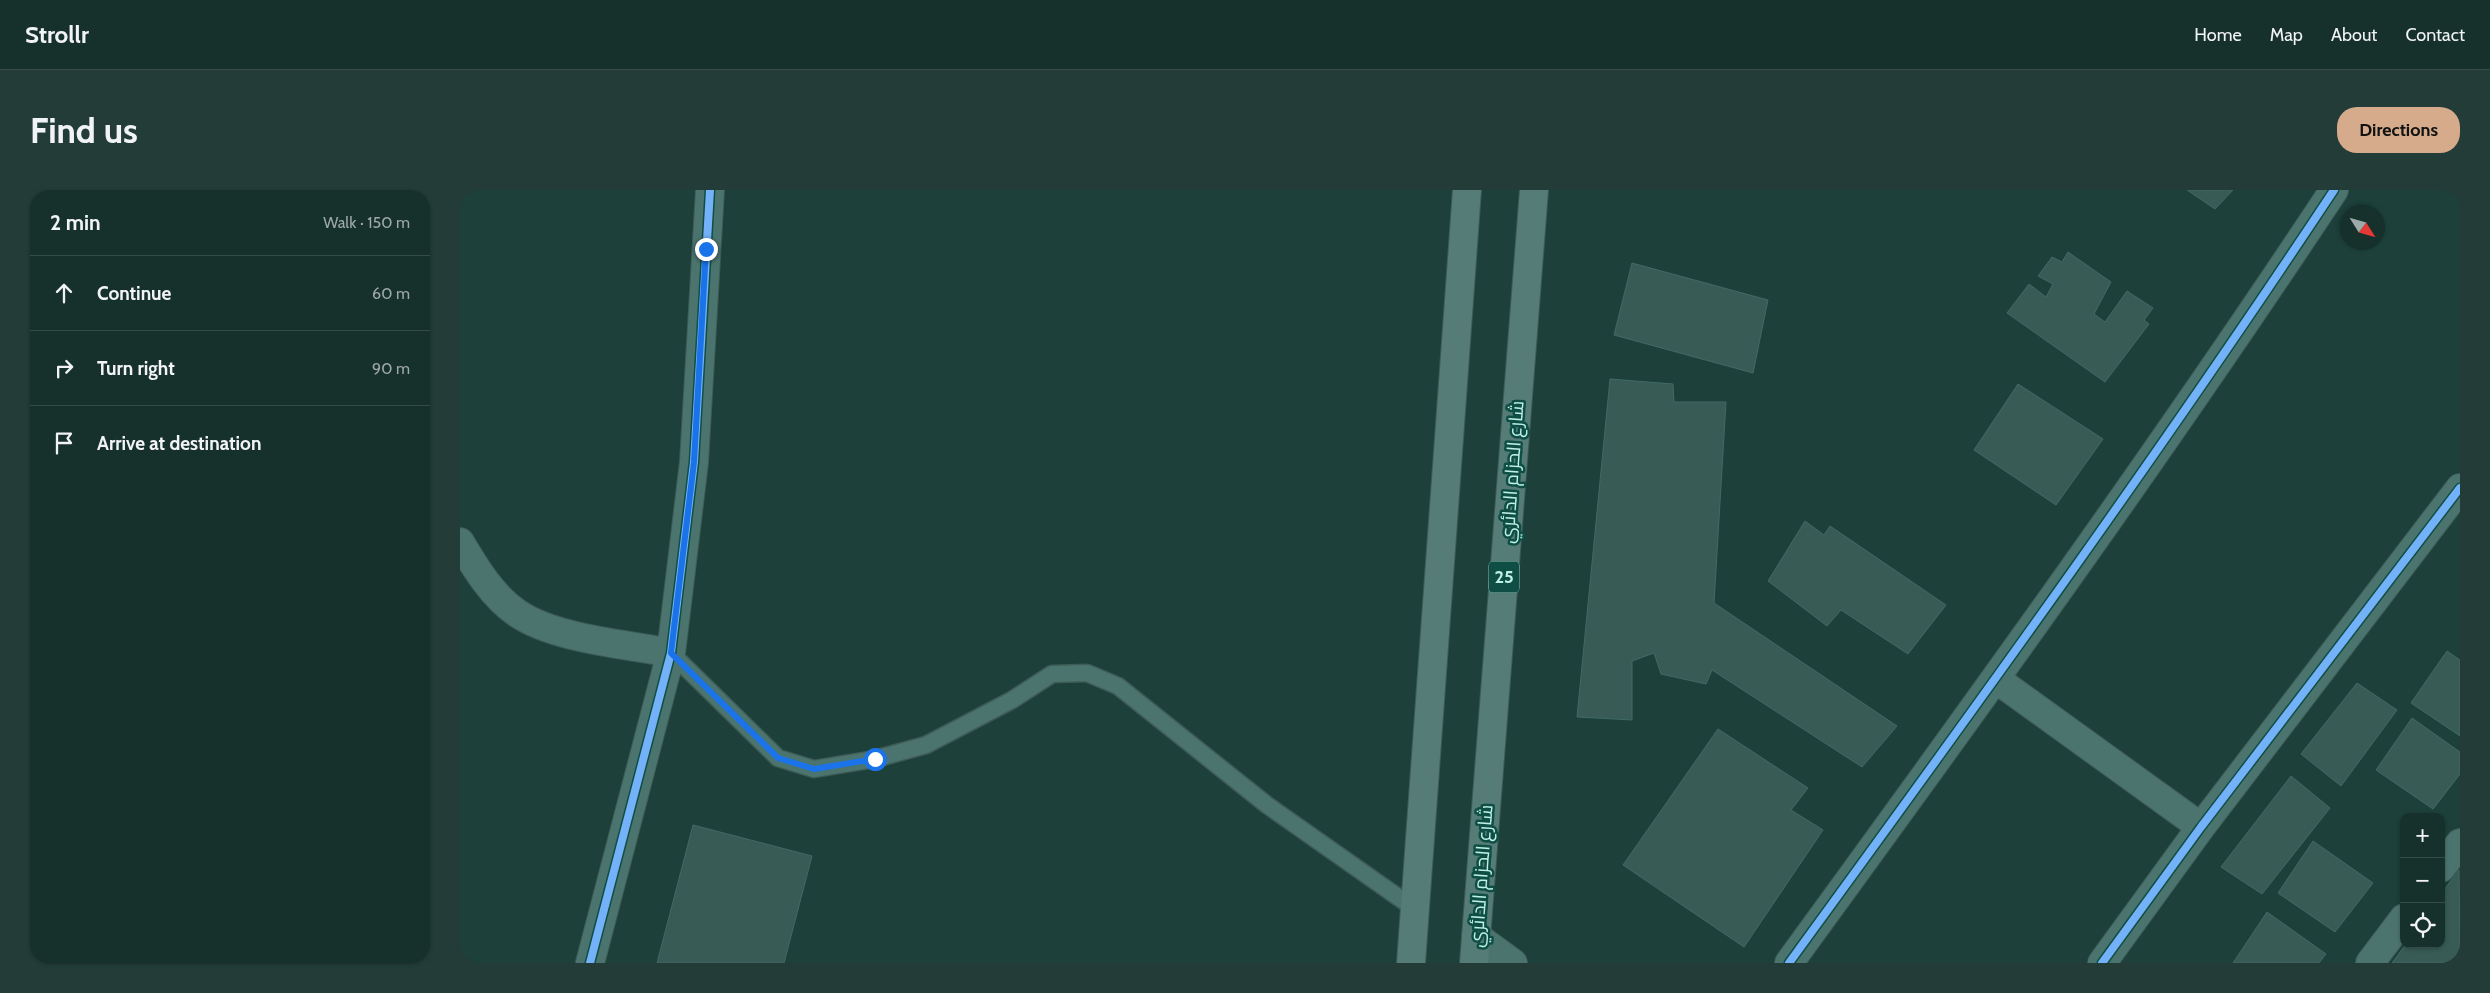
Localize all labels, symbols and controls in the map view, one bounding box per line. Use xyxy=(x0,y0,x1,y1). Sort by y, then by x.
text: Strollr xyxy=(25,20,89,49)
text: Home xyxy=(2194,24,2242,46)
text: Map xyxy=(2270,24,2303,46)
text: About xyxy=(2331,24,2377,46)
text: Contact xyxy=(2405,24,2465,46)
button: Directions xyxy=(2337,107,2460,153)
text: Find us xyxy=(30,109,138,152)
north arrow xyxy=(2340,205,2385,250)
text: 2 min xyxy=(50,210,101,235)
text: Walk · 150 m xyxy=(323,213,410,232)
route end xyxy=(695,238,718,261)
icon: ahead xyxy=(50,279,78,307)
text: Continue xyxy=(97,282,171,305)
text: 60 m xyxy=(372,284,410,303)
icon: right xyxy=(50,354,78,382)
text: Turn right xyxy=(97,357,175,380)
text: 90 m xyxy=(372,359,410,378)
street label: شارع الحزام الدائري xyxy=(1496,400,1531,544)
icon: arrive xyxy=(50,429,78,457)
text: Arrive at destination xyxy=(97,432,261,455)
road number: 25 xyxy=(1489,562,1519,592)
route start xyxy=(864,748,887,771)
street label: شارع الحزام الدائري xyxy=(1465,804,1500,948)
map controls xyxy=(2400,813,2445,948)
button: + xyxy=(2400,813,2445,858)
button: − xyxy=(2400,858,2445,903)
button: locate xyxy=(2400,903,2445,948)

